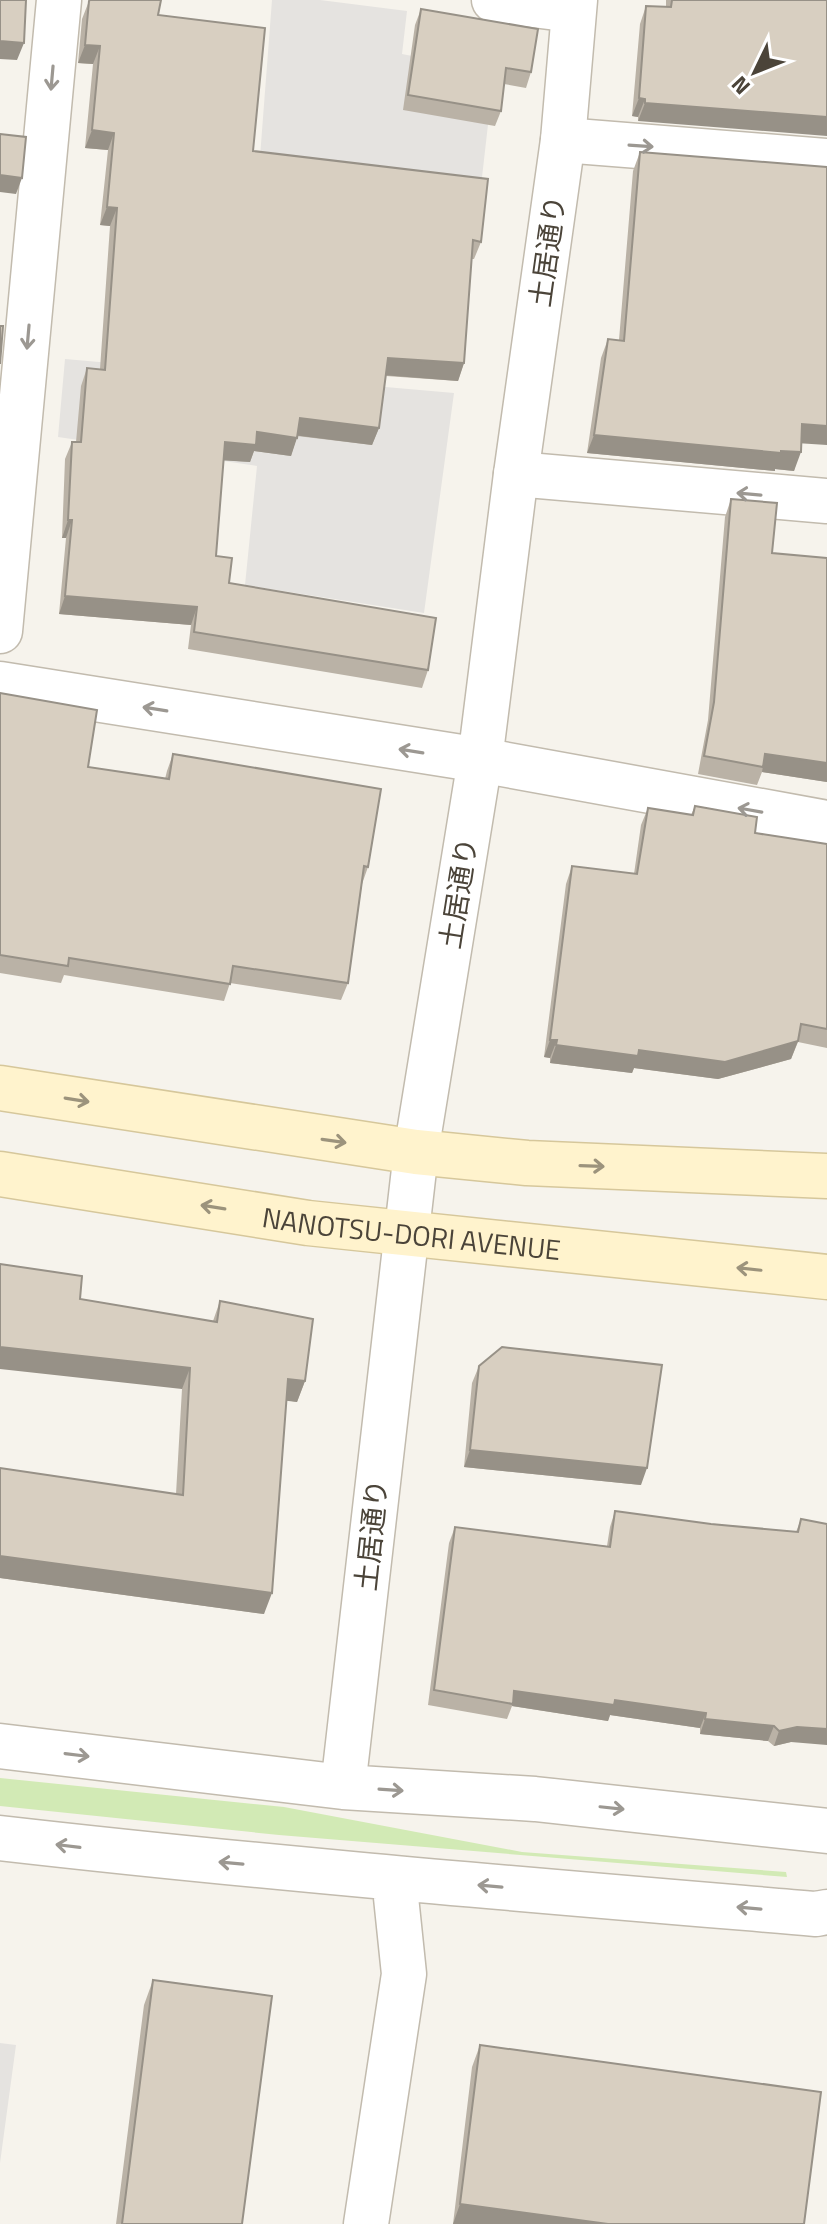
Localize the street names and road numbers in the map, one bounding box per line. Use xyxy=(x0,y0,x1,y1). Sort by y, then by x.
street label: 土居通り xyxy=(518,193,576,309)
street label: 土居通り xyxy=(428,834,488,952)
street label: NANOTSU-DORI AVENUE xyxy=(259,1195,563,1271)
street label: 土居通り xyxy=(344,1477,398,1593)

